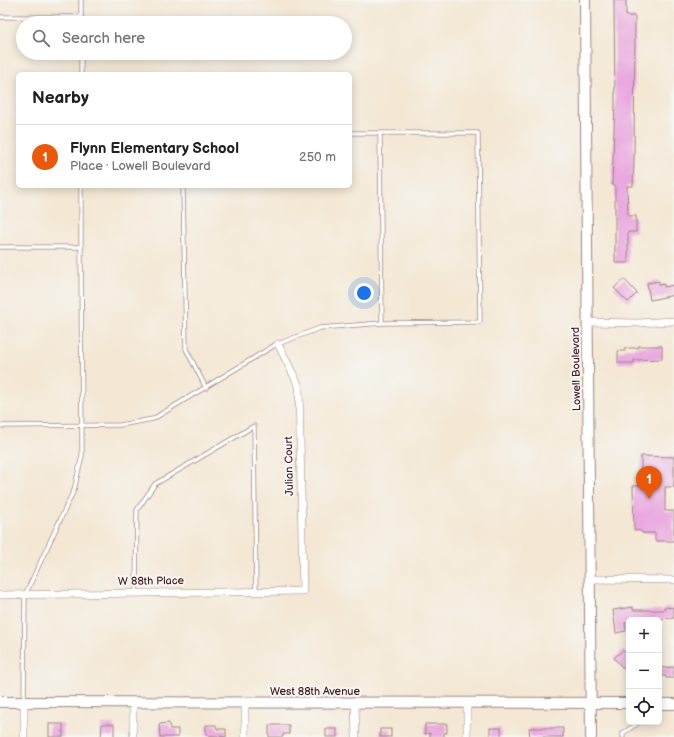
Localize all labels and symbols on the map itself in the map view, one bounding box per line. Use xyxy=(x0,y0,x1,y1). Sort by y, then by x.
your location xyxy=(354,283,374,303)
street label: Lowell Boulevard xyxy=(569,327,583,411)
street label: Julian Court xyxy=(282,435,296,496)
pin: 1 xyxy=(636,466,662,499)
street label: W 88th Place xyxy=(118,574,185,588)
street label: West 88th Avenue xyxy=(270,685,360,698)

